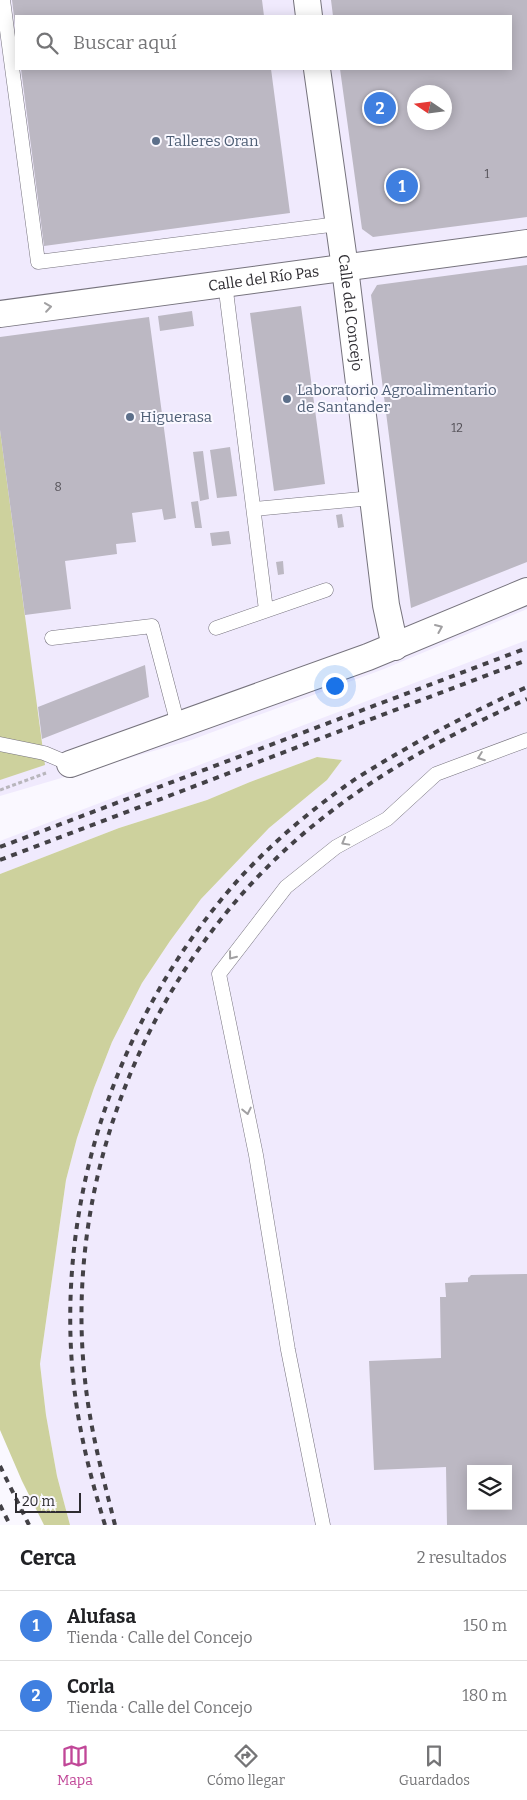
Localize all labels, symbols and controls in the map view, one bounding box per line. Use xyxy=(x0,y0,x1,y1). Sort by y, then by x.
search box xyxy=(15,15,512,70)
icon: search xyxy=(33,29,61,57)
text: Buscar aquí xyxy=(73,31,177,54)
north arrow xyxy=(407,85,452,130)
pin: 2 xyxy=(364,89,396,127)
place label: Talleres Oran xyxy=(166,132,259,150)
marker: Talleres Oran xyxy=(150,135,162,147)
pin: 1 xyxy=(386,167,418,205)
house number: 1 xyxy=(485,167,490,181)
street label: Calle del Concejo xyxy=(334,253,366,372)
street label: Calle del Río Pas xyxy=(207,262,320,295)
one-way arrow xyxy=(45,302,53,313)
place label: Laboratorio Agroalimentario de Santander xyxy=(297,381,497,416)
marker: Laboratorio Agroalimentario de Santander xyxy=(281,393,293,405)
place label: Higuerasa xyxy=(140,408,212,426)
marker: Higuerasa xyxy=(124,411,136,423)
house number: 12 xyxy=(451,421,463,435)
house number: 8 xyxy=(54,480,62,494)
one-way arrow xyxy=(434,623,443,634)
your location xyxy=(322,673,348,699)
one-way arrow xyxy=(478,751,486,761)
one-way arrow xyxy=(342,836,351,846)
one-way arrow xyxy=(229,950,238,960)
one-way arrow xyxy=(241,1107,252,1116)
map controls xyxy=(467,1465,512,1510)
button: layers xyxy=(467,1465,512,1510)
scale bar xyxy=(15,1490,81,1513)
text: 20 m xyxy=(22,1493,55,1510)
text: Cerca xyxy=(20,1545,76,1571)
text: 2 resultados xyxy=(417,1548,507,1567)
text: Alufasa xyxy=(67,1605,136,1628)
text: 1 xyxy=(33,1616,39,1635)
text: 150 m xyxy=(463,1616,507,1635)
text: Tienda · Calle del Concejo xyxy=(67,1628,253,1647)
text: Corla xyxy=(67,1675,115,1698)
text: 2 xyxy=(31,1686,41,1705)
text: 180 m xyxy=(462,1686,507,1705)
text: Tienda · Calle del Concejo xyxy=(67,1698,253,1717)
tab: Mapa xyxy=(57,1742,93,1789)
tab: Cómo llegar xyxy=(207,1742,285,1789)
tab: Guardados xyxy=(399,1742,470,1789)

